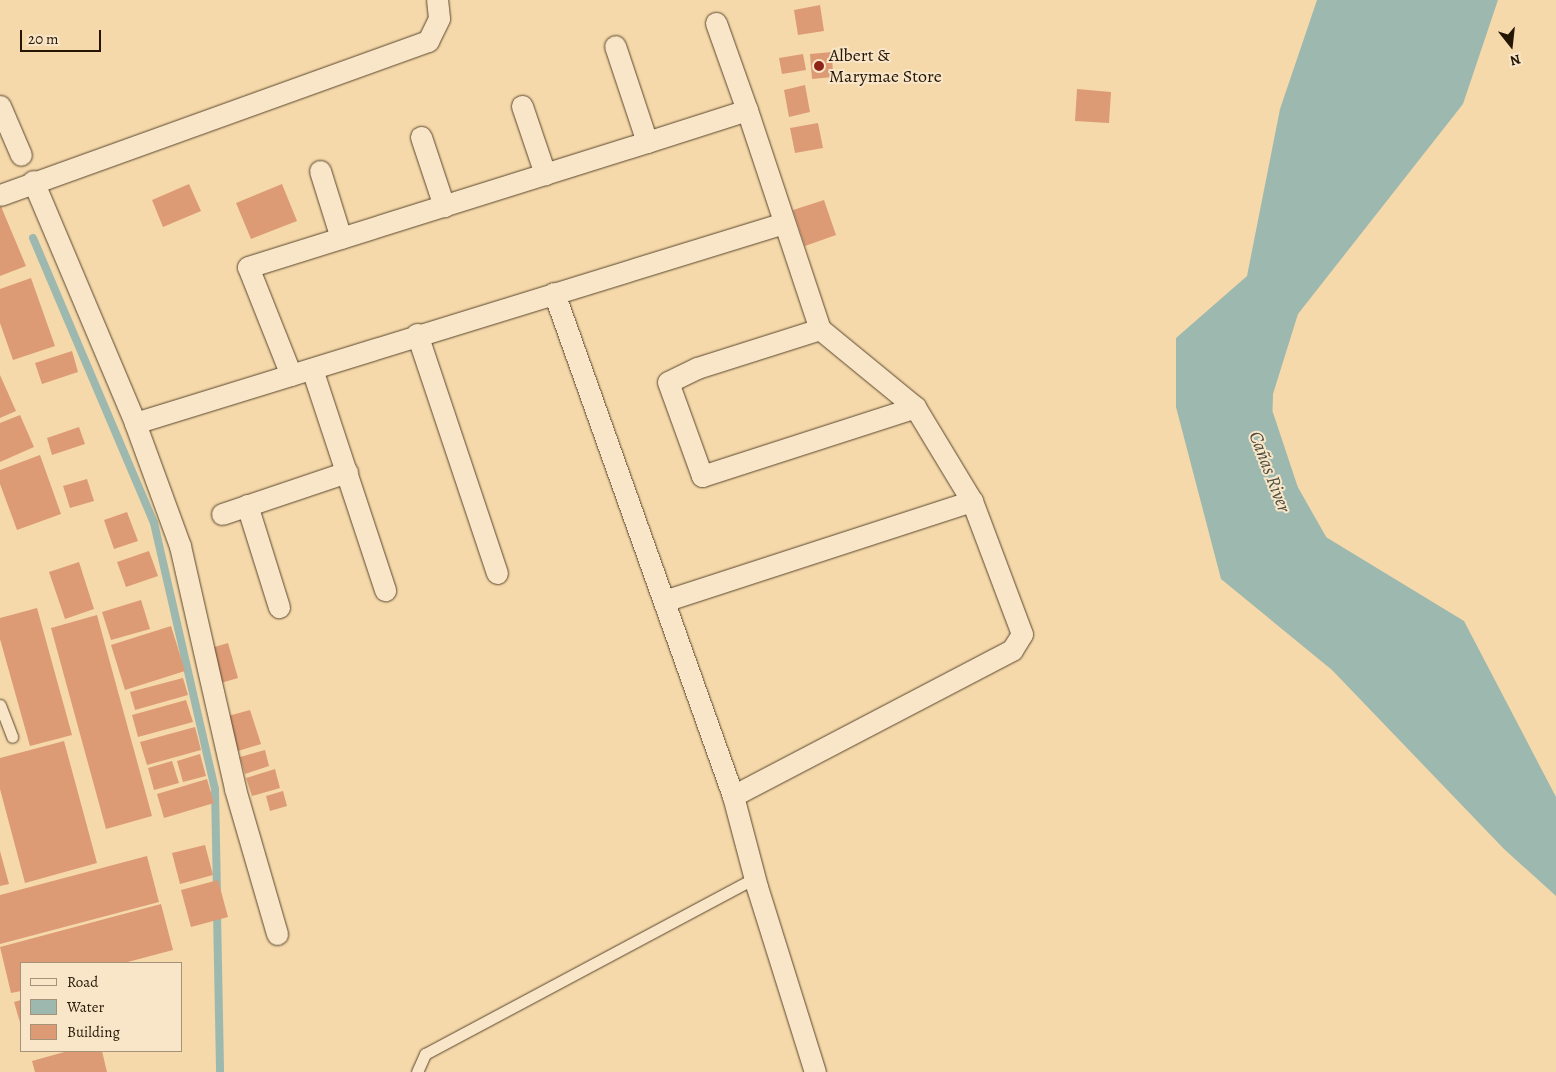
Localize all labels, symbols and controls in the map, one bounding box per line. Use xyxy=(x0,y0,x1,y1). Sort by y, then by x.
scale bar xyxy=(22,20,104,52)
north arrow xyxy=(1486,20,1536,70)
text: 20 m xyxy=(28,29,59,49)
place label: Albert & Marymae Store xyxy=(829,45,942,88)
text: N xyxy=(1508,49,1523,70)
marker: Albert & Marymae Store xyxy=(813,60,825,72)
water label: Cañas River xyxy=(1243,428,1295,516)
legend xyxy=(20,962,182,1052)
text: Road xyxy=(67,972,98,992)
text: Water xyxy=(67,997,104,1017)
text: Building xyxy=(67,1022,120,1042)

